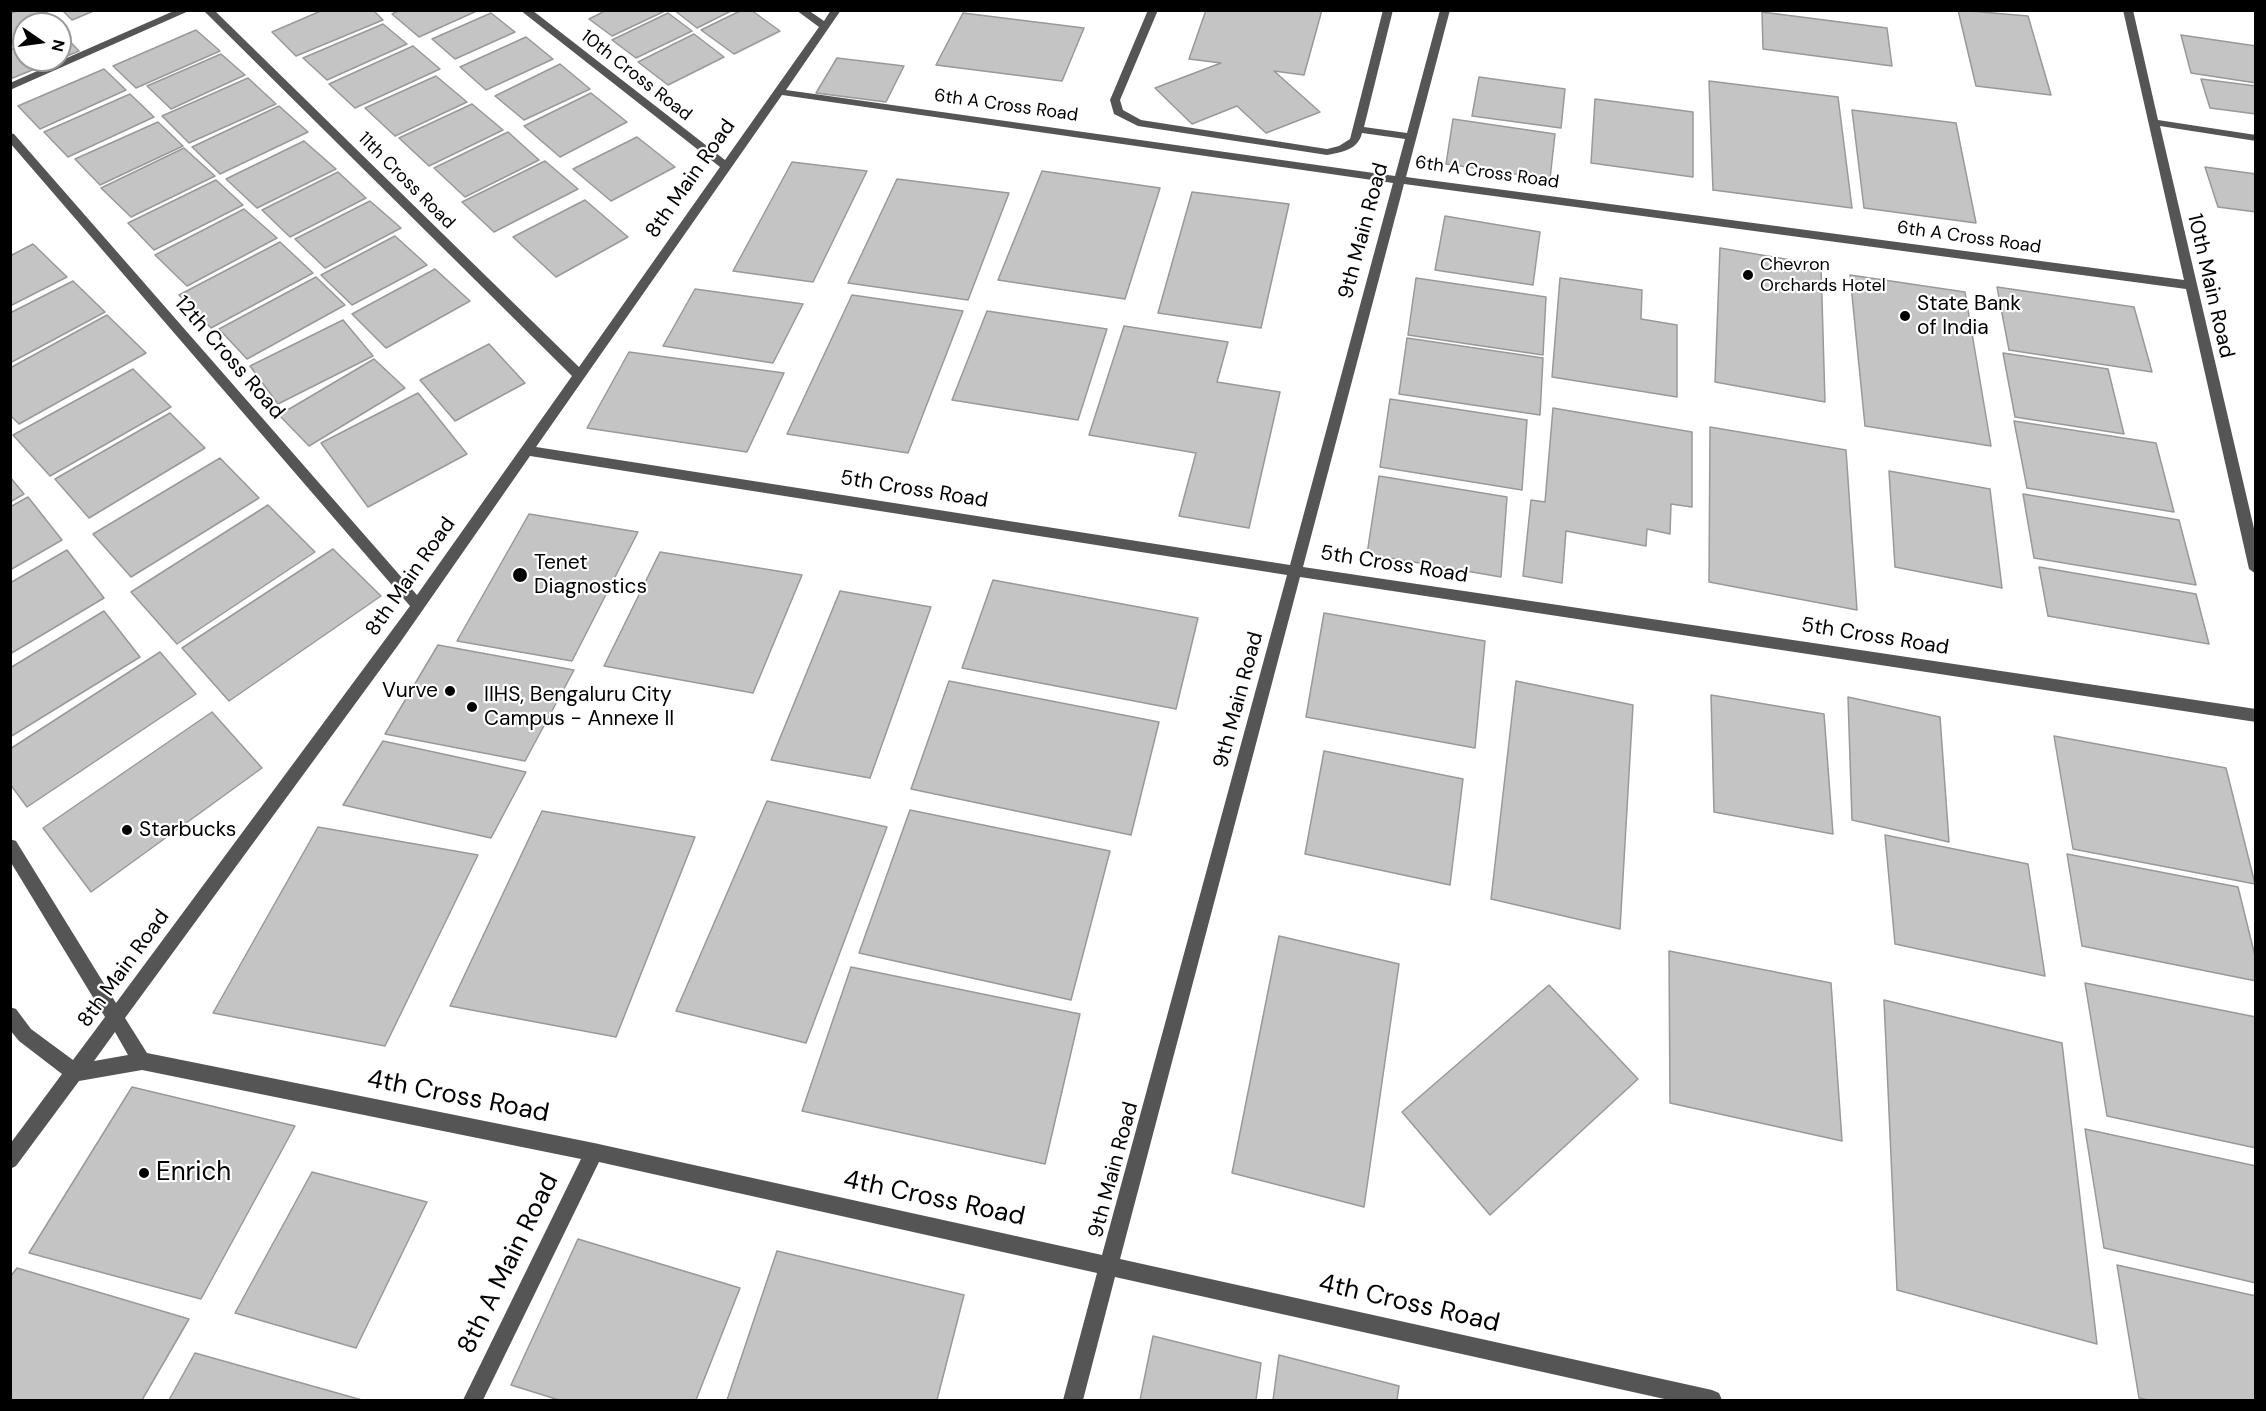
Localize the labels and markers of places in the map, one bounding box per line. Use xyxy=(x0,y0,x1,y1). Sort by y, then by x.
place label: Chevron Orchards Hotel xyxy=(1760,254,1886,296)
marker: Chevron Orchards Hotel xyxy=(1741,268,1755,282)
place label: State Bank of India xyxy=(1917,291,2021,341)
marker: State Bank of India xyxy=(1898,309,1912,323)
place label: Tenet Diagnostics xyxy=(534,550,647,600)
marker: Tenet Diagnostics xyxy=(511,566,529,584)
place label: Vurve xyxy=(382,678,438,704)
place label: IIHS, Bengaluru City Campus - Annexe II xyxy=(484,682,674,732)
marker: Vurve xyxy=(443,684,457,698)
marker: IIHS, Bengaluru City Campus - Annexe II xyxy=(465,700,479,714)
place label: Starbucks xyxy=(139,817,236,843)
marker: Starbucks xyxy=(120,823,134,837)
place label: Enrich xyxy=(156,1157,231,1189)
marker: Enrich xyxy=(137,1166,151,1180)

